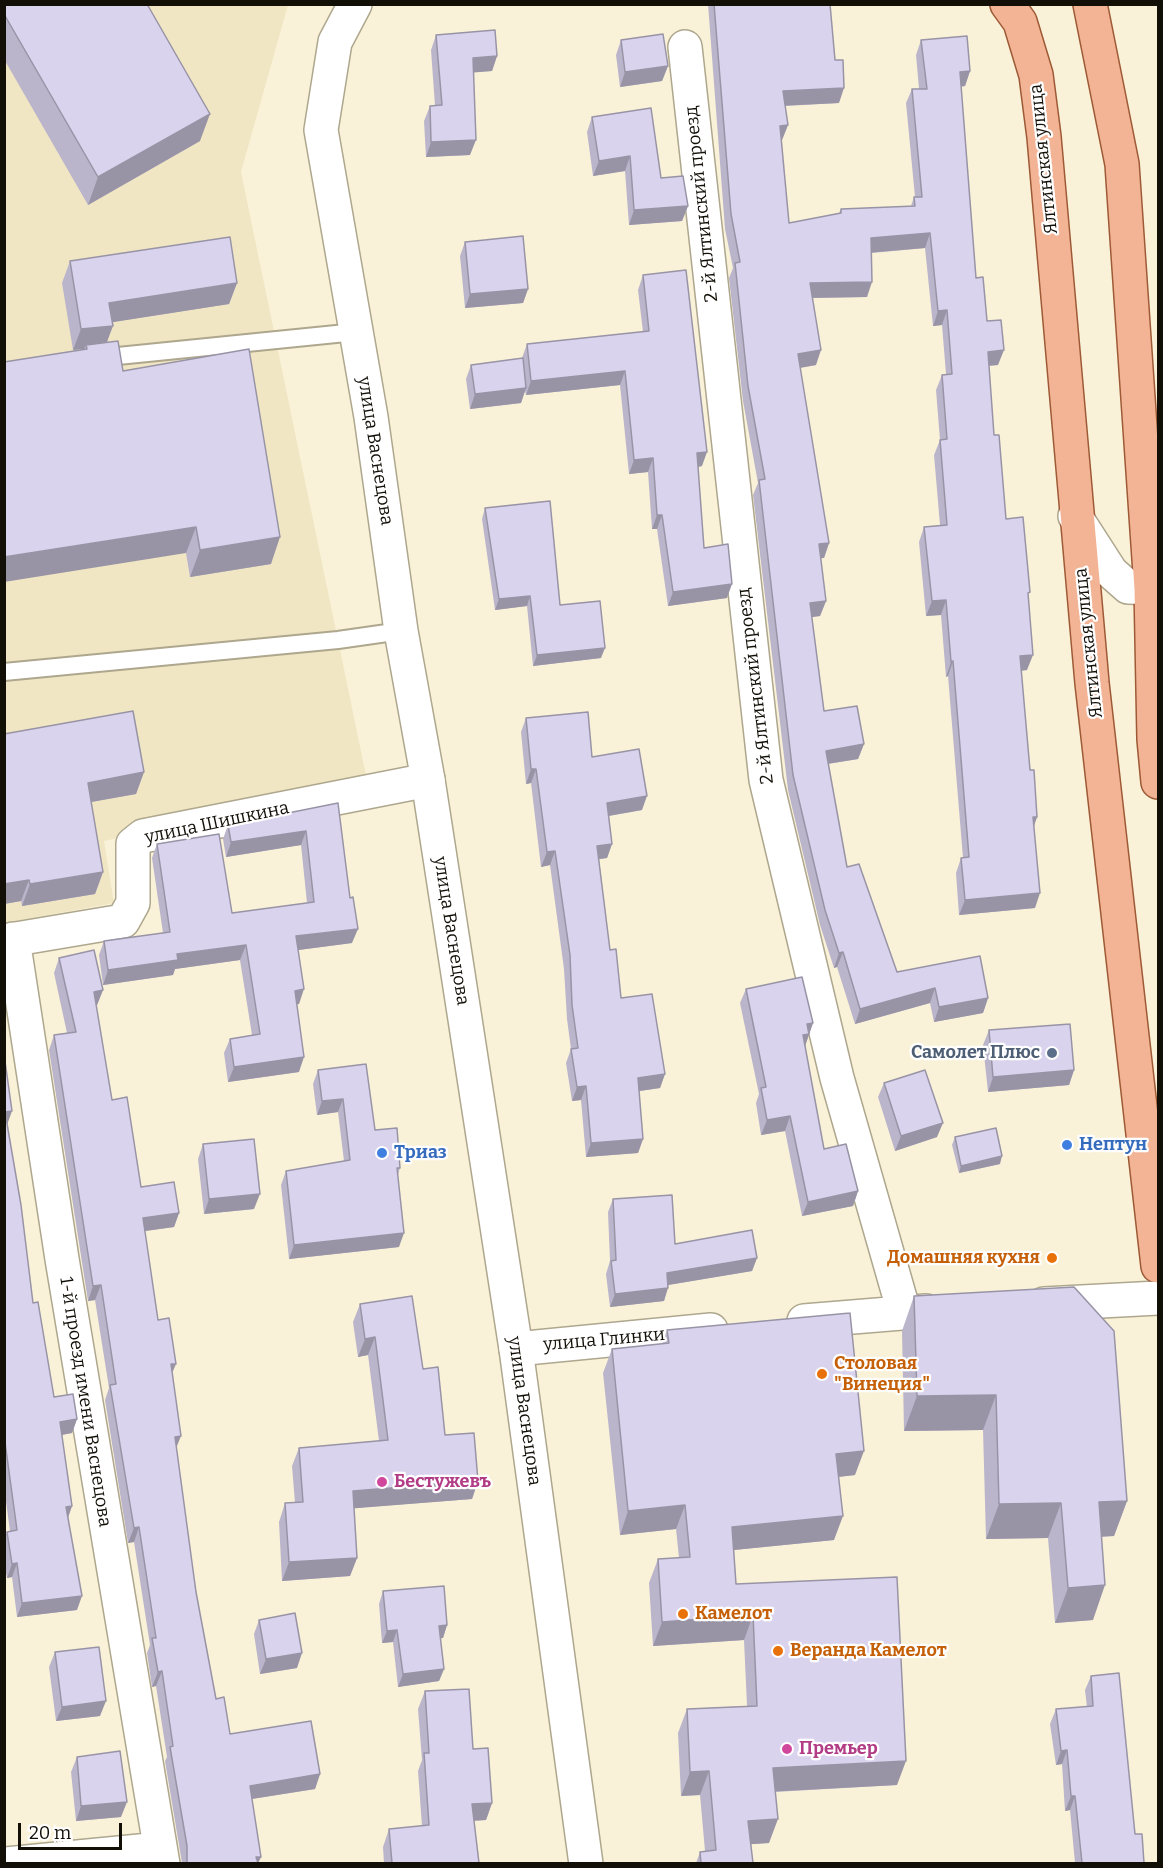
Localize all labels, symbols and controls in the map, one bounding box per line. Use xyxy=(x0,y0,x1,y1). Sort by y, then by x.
street label: Ялтинская улица xyxy=(1025,83,1063,235)
street label: 2-й Ялтинский проезд xyxy=(681,105,723,303)
street label: улица Васнецова xyxy=(353,375,397,527)
street label: Ялтинская улица xyxy=(1070,567,1108,719)
street label: 2-й Ялтинский проезд xyxy=(733,587,779,785)
street label: улица Шишкина xyxy=(143,797,291,849)
street label: улица Васнецова xyxy=(429,855,473,1007)
place label: Самолет Плюс xyxy=(911,1042,1040,1064)
marker: Самолет Плюс xyxy=(1045,1046,1059,1060)
place label: Нептун xyxy=(1079,1134,1147,1156)
marker: Нептун xyxy=(1060,1138,1074,1152)
place label: Триаз xyxy=(394,1142,447,1164)
marker: Триаз xyxy=(375,1146,389,1160)
place label: Домашняя кухня xyxy=(887,1247,1040,1269)
marker: Домашняя кухня xyxy=(1045,1251,1059,1265)
street label: 1-й проезд имени Васнецова xyxy=(55,1275,115,1529)
street label: улица Глинки xyxy=(542,1324,666,1356)
street label: улица Васнецова xyxy=(503,1335,545,1487)
place label: Столовая "Винеция" xyxy=(834,1353,930,1396)
marker: Столовая "Винеция" xyxy=(815,1367,829,1381)
place label: Бестужевъ xyxy=(394,1471,491,1493)
marker: Бестужевъ xyxy=(375,1475,389,1489)
place label: Камелот xyxy=(695,1603,772,1625)
marker: Камелот xyxy=(676,1607,690,1621)
place label: Веранда Камелот xyxy=(790,1640,947,1662)
marker: Веранда Камелот xyxy=(771,1644,785,1658)
place label: Премьер xyxy=(799,1738,878,1760)
marker: Премьер xyxy=(780,1742,794,1756)
scale bar xyxy=(21,1811,124,1849)
text: 20 m xyxy=(29,1822,71,1844)

